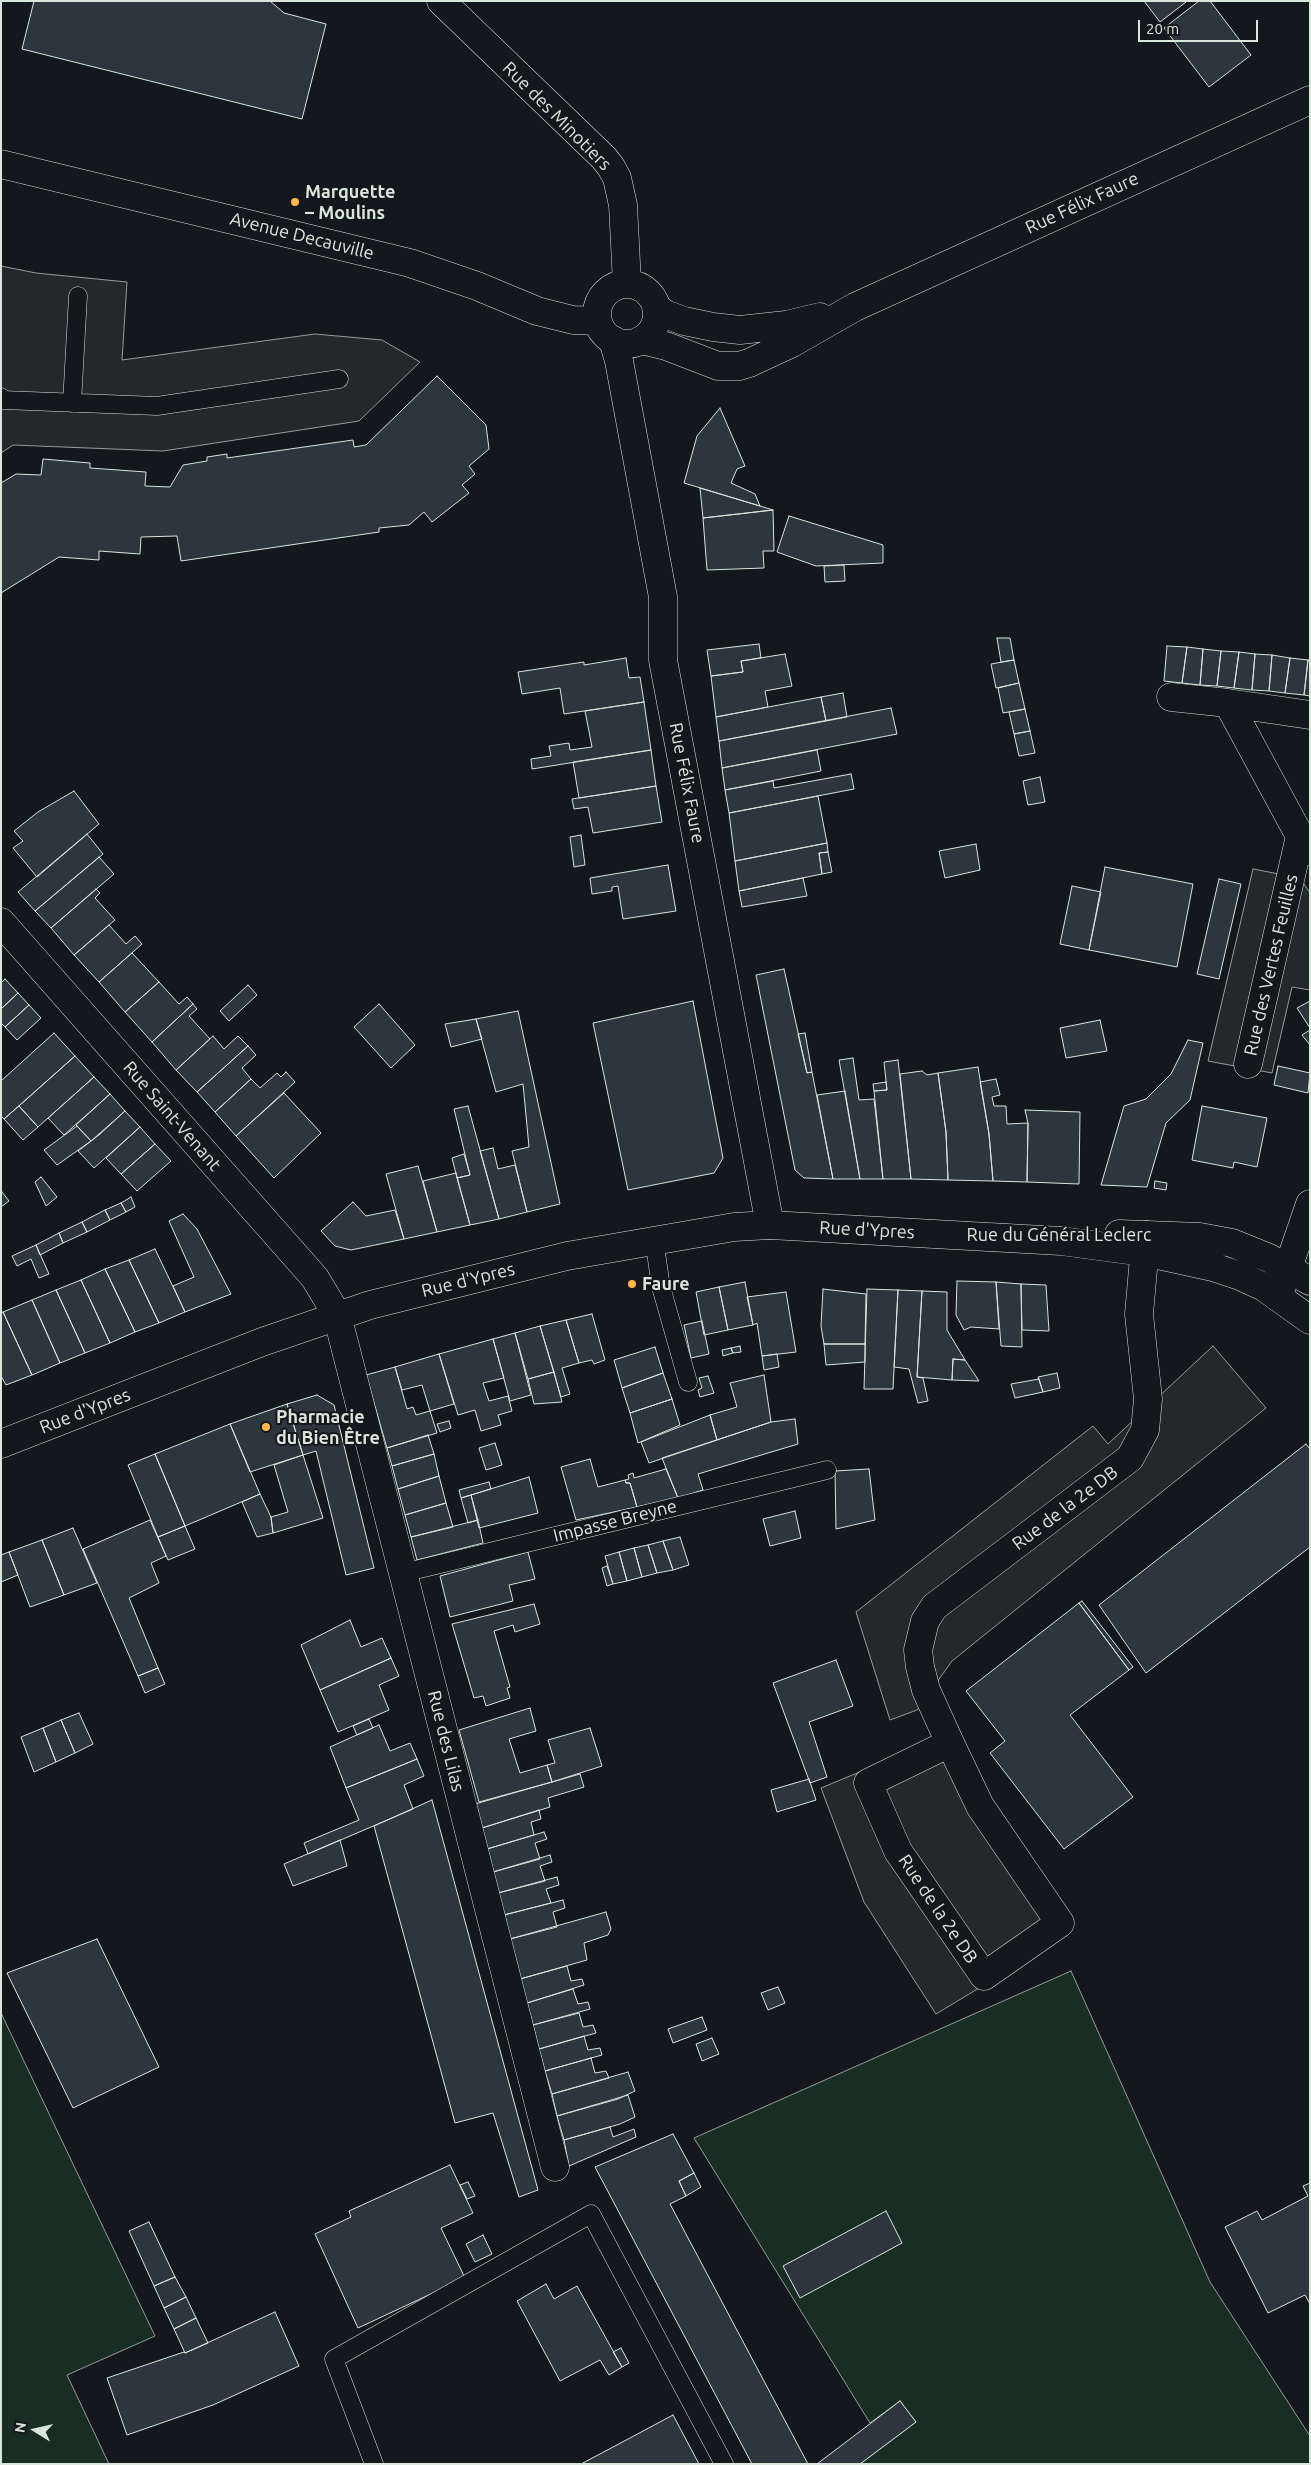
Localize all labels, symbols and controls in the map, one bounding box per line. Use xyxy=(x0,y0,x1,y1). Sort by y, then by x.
scale bar xyxy=(1141,10,1261,42)
text: 20 m xyxy=(1146,20,1179,37)
street label: Rue des Minotiers xyxy=(498,57,616,175)
street label: Rue Félix Faure xyxy=(1022,167,1142,239)
place label: Marquette – Moulins xyxy=(305,181,395,223)
marker: Marquette – Moulins xyxy=(289,196,301,208)
street label: Avenue Decauville xyxy=(228,208,376,264)
street label: Rue Félix Faure xyxy=(665,721,709,845)
street label: Rue des Vertes Feuilles xyxy=(1240,872,1302,1058)
street label: Rue Saint-Venant xyxy=(118,1057,226,1175)
street label: Rue d'Ypres xyxy=(819,1217,915,1243)
street label: Rue du Général Leclerc xyxy=(967,1224,1151,1246)
street label: Rue d'Ypres xyxy=(419,1258,517,1302)
place label: Faure xyxy=(642,1273,690,1295)
marker: Faure xyxy=(626,1278,638,1290)
street label: Rue d'Ypres xyxy=(37,1384,133,1438)
place label: Pharmacie du Bien Être xyxy=(276,1406,380,1448)
marker: Pharmacie du Bien Être xyxy=(260,1421,272,1433)
street label: Rue de la 2e DB xyxy=(1008,1461,1122,1555)
street label: Impasse Breyne xyxy=(551,1495,679,1547)
street label: Rue des Lilas xyxy=(423,1688,469,1794)
street label: Rue de la 2e DB xyxy=(894,1850,982,1968)
north arrow xyxy=(10,2405,60,2455)
text: N xyxy=(11,2421,29,2434)

